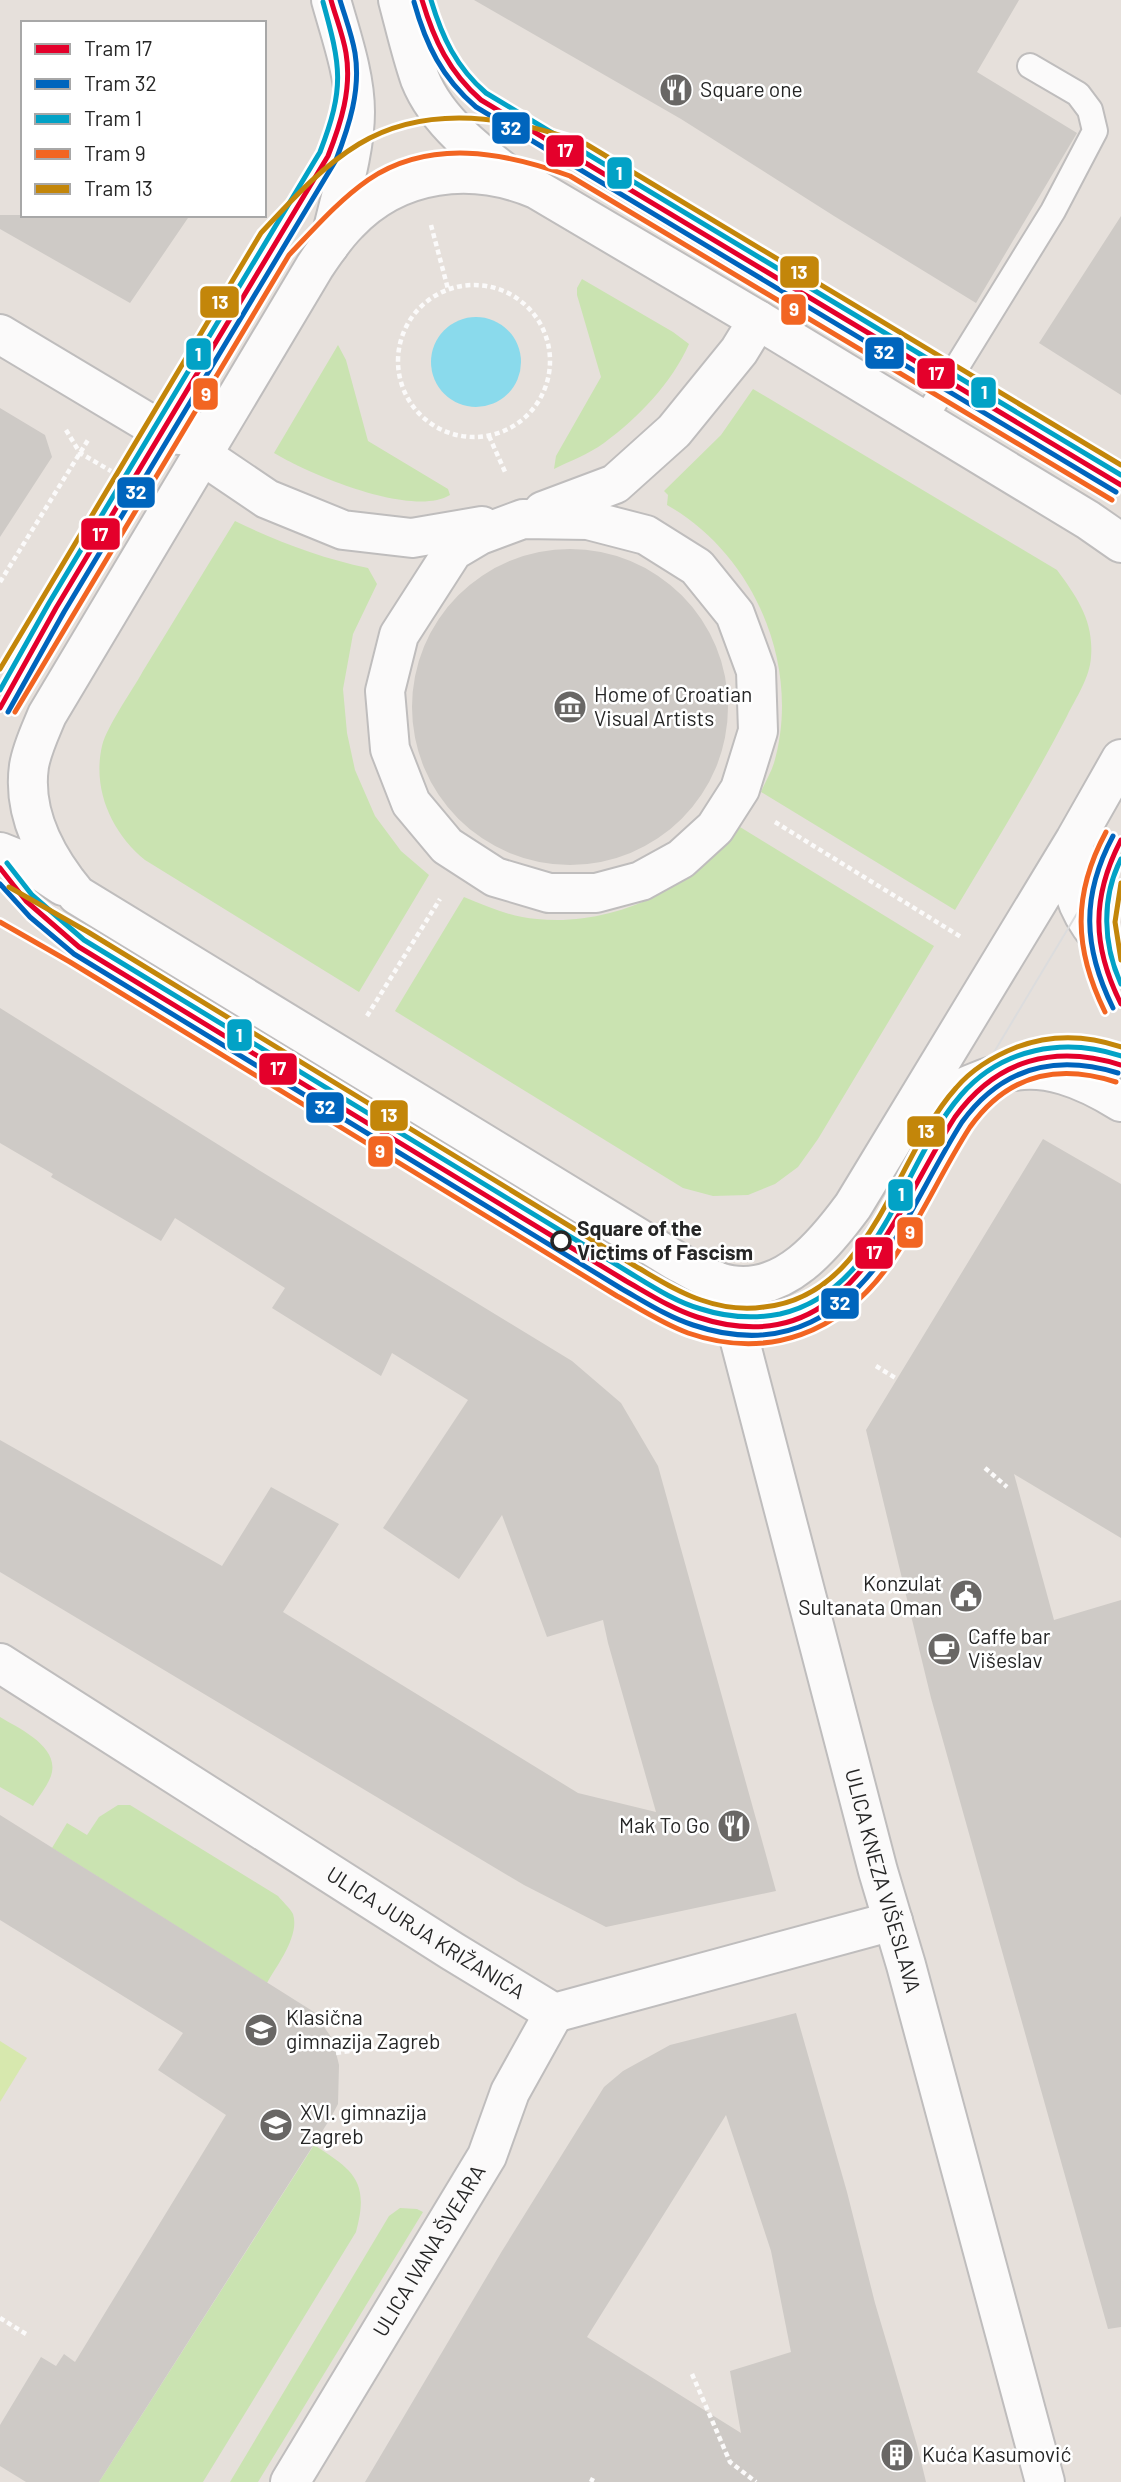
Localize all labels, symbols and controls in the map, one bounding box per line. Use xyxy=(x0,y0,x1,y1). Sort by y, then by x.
legend xyxy=(21,21,266,217)
text: Tram 17 xyxy=(84,35,152,60)
text: Tram 32 xyxy=(84,70,157,95)
restaurant icon: Square one xyxy=(657,71,695,109)
place label: Square one xyxy=(700,76,803,101)
text: Tram 1 xyxy=(84,105,142,130)
line badge: 32 xyxy=(491,111,531,145)
text: 32 xyxy=(501,116,521,139)
line badge: 17 xyxy=(545,134,585,168)
text: 17 xyxy=(557,138,574,161)
text: Tram 9 xyxy=(84,140,146,165)
line badge: 1 xyxy=(606,156,633,190)
text: 1 xyxy=(616,161,622,184)
text: Tram 13 xyxy=(84,175,153,200)
line badge: 13 xyxy=(779,255,820,289)
text: 13 xyxy=(791,260,808,283)
line badge: 13 xyxy=(199,285,240,319)
text: 13 xyxy=(212,290,229,313)
line badge: 9 xyxy=(780,293,807,326)
text: 9 xyxy=(789,297,799,320)
line badge: 32 xyxy=(864,336,905,370)
line badge: 1 xyxy=(185,337,212,371)
text: 32 xyxy=(874,340,894,363)
text: 1 xyxy=(195,342,201,365)
line badge: 17 xyxy=(916,357,956,390)
text: 17 xyxy=(928,361,945,384)
line badge: 1 xyxy=(970,376,997,409)
line badge: 9 xyxy=(192,377,219,411)
text: 1 xyxy=(981,380,987,403)
text: 9 xyxy=(201,382,211,405)
line badge: 32 xyxy=(116,476,156,509)
text: 32 xyxy=(126,480,146,503)
line badge: 17 xyxy=(80,517,121,551)
text: 17 xyxy=(92,522,109,545)
place label: Home of Croatian Visual Artists xyxy=(594,681,752,730)
museum icon: Home of Croatian Visual Artists xyxy=(551,688,589,726)
line badge: 1 xyxy=(226,1018,253,1052)
text: 1 xyxy=(236,1023,242,1046)
line badge: 17 xyxy=(258,1052,298,1086)
text: 17 xyxy=(270,1056,287,1079)
line badge: 32 xyxy=(305,1091,345,1124)
text: 32 xyxy=(315,1095,335,1118)
line badge: 13 xyxy=(369,1099,409,1132)
text: 13 xyxy=(381,1103,398,1126)
line badge: 13 xyxy=(906,1115,946,1148)
text: 13 xyxy=(918,1119,935,1142)
line badge: 9 xyxy=(367,1135,394,1168)
text: 9 xyxy=(375,1139,385,1162)
line badge: 1 xyxy=(887,1178,914,1212)
text: 1 xyxy=(898,1182,904,1205)
place label: Square of the Victims of Fascism xyxy=(577,1215,753,1264)
line badge: 9 xyxy=(896,1216,924,1249)
text: 9 xyxy=(905,1220,915,1243)
marker: Square of the Victims of Fascism xyxy=(551,1231,571,1251)
line badge: 17 xyxy=(854,1236,894,1270)
text: 17 xyxy=(866,1240,883,1263)
line badge: 32 xyxy=(820,1287,860,1320)
text: 32 xyxy=(830,1291,850,1314)
place label: Konzulat Sultanata Oman xyxy=(798,1570,942,1619)
public building icon: Konzulat Sultanata Oman xyxy=(947,1577,985,1615)
place label: Caffe bar Višeslav xyxy=(968,1623,1051,1672)
cafe icon: Caffe bar Višeslav xyxy=(925,1630,963,1668)
street label: ULICA KNEZA VIŠESLAVA xyxy=(841,1766,927,1995)
restaurant icon: Mak To Go xyxy=(715,1807,753,1845)
place label: Mak To Go xyxy=(619,1812,710,1837)
street label: ULICA JURJA KRIŽANIĆA xyxy=(323,1861,530,2003)
place label: Klasična gimnazija Zagreb xyxy=(286,2004,440,2053)
school or university icon: Klasična gimnazija Zagreb xyxy=(242,2011,280,2049)
place label: XVI. gimnazija Zagreb xyxy=(300,2099,427,2148)
school or university icon: XVI. gimnazija Zagreb xyxy=(257,2106,295,2144)
street label: ULICA IVANA ŠVEARA xyxy=(367,2159,490,2341)
building icon: Kuća Kasumović xyxy=(878,2436,916,2474)
place label: Kuća Kasumović xyxy=(922,2441,1071,2466)

